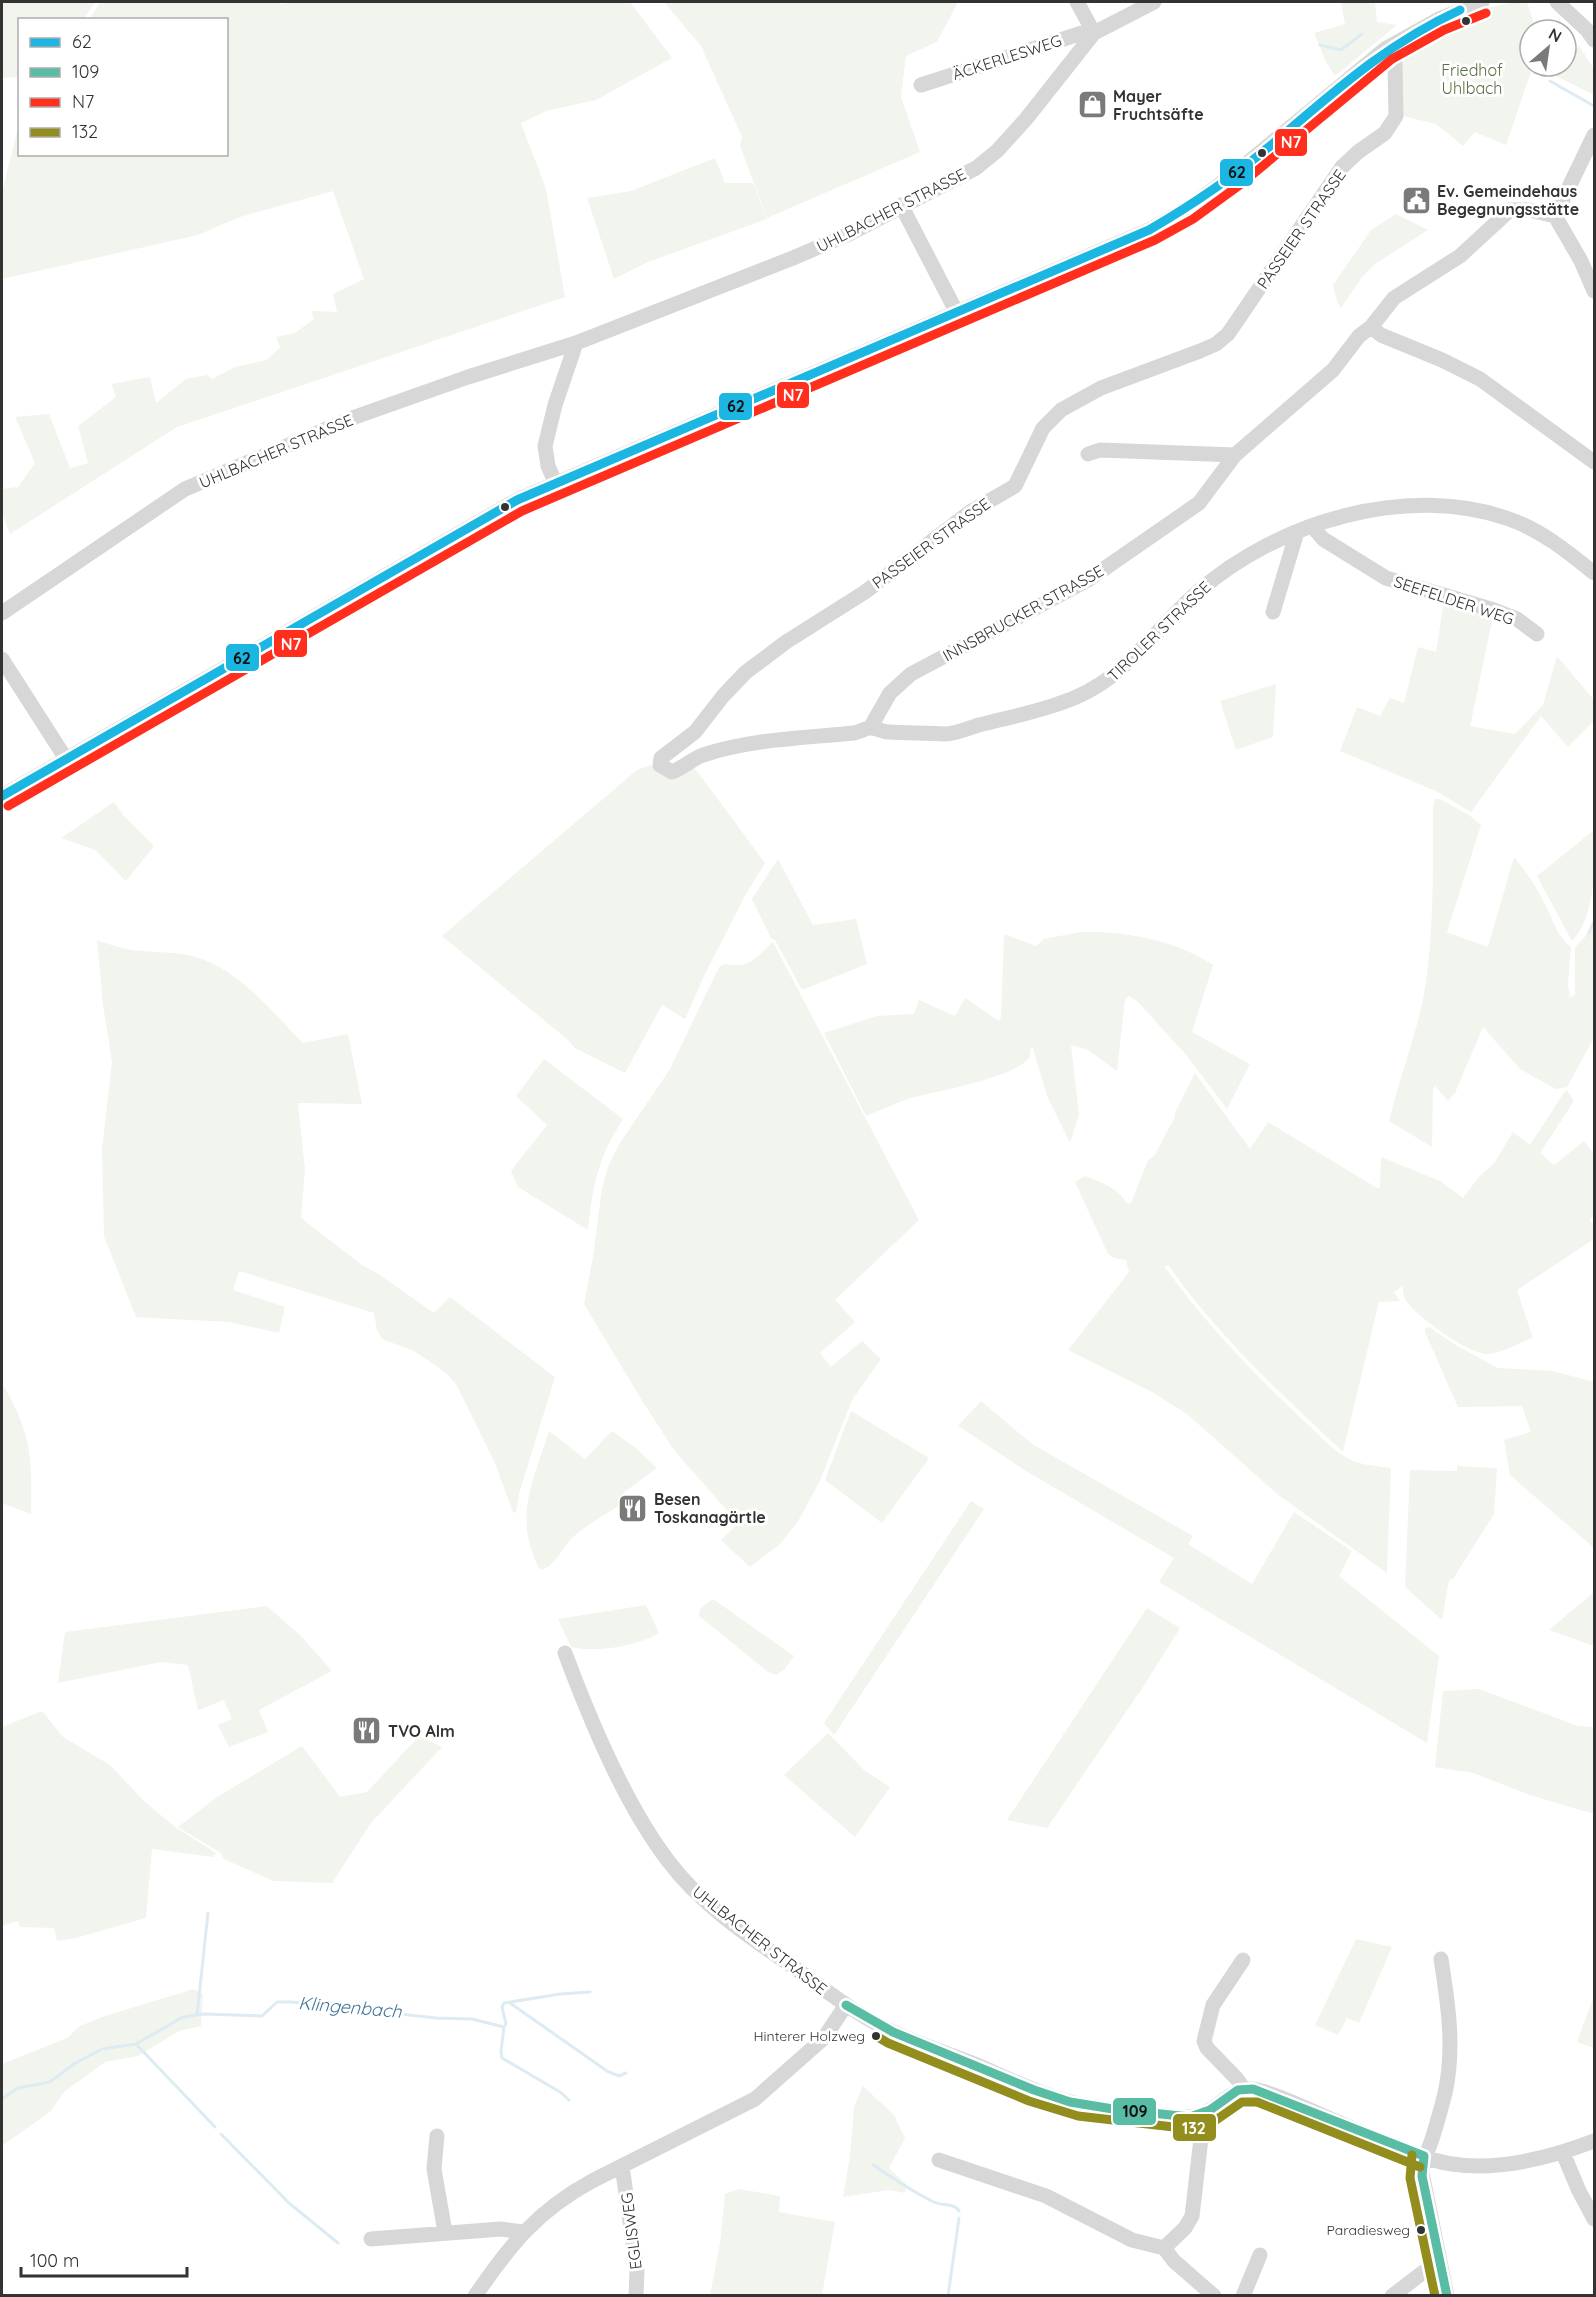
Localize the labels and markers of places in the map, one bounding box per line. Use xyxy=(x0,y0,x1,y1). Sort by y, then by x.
unlabelled marker xyxy=(1460,15,1472,27)
place label: Mayer Fruchtsäfte xyxy=(1113,86,1204,124)
shop icon: Mayer Fruchtsäfte xyxy=(1076,89,1108,121)
unlabelled marker xyxy=(1256,147,1268,159)
place label: Ev. Gemeindehaus Begegnungsstätte xyxy=(1437,181,1579,219)
public building icon: Ev. Gemeindehaus Begegnungsstätte xyxy=(1400,184,1432,216)
unlabelled marker xyxy=(499,501,511,513)
place label: Besen Toskanagärtle xyxy=(654,1489,766,1527)
restaurant icon: Besen Toskanagärtle xyxy=(617,1492,649,1524)
restaurant icon: TVO Alm xyxy=(351,1715,383,1747)
place label: TVO Alm xyxy=(388,1721,455,1741)
place label: Hinterer Holzweg xyxy=(753,2027,865,2045)
marker: Hinterer Holzweg xyxy=(870,2030,882,2042)
place label: Paradiesweg xyxy=(1326,2221,1410,2239)
marker: Paradiesweg xyxy=(1415,2224,1427,2236)

